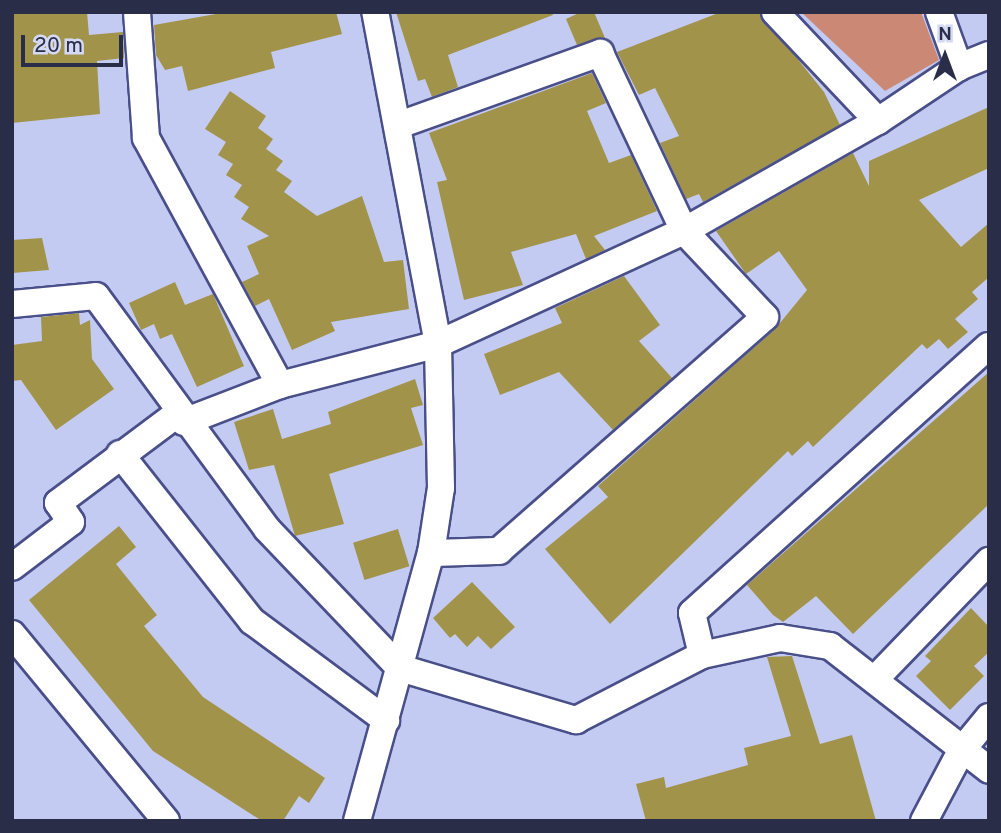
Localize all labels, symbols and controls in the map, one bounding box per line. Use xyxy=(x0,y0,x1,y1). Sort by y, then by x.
scale bar xyxy=(24,21,126,65)
north arrow xyxy=(910,21,980,91)
text: N xyxy=(938,23,952,47)
text: 20 m xyxy=(34,33,83,60)

